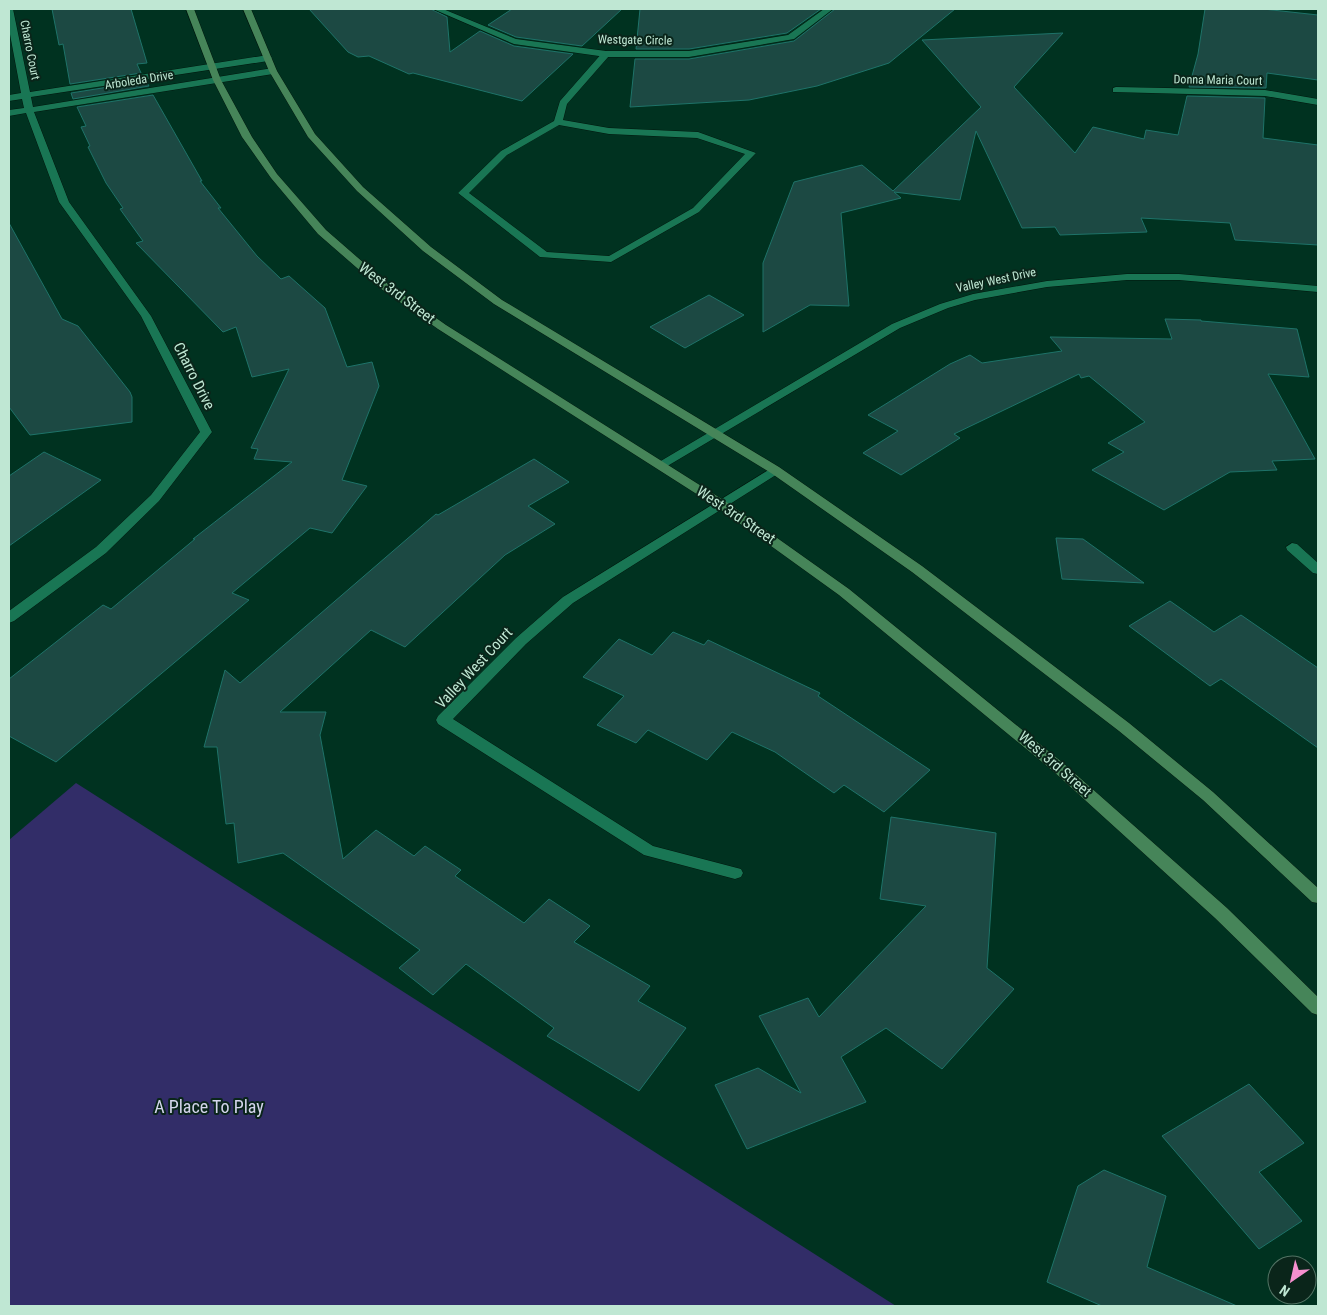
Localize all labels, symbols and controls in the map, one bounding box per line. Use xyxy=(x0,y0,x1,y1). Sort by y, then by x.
street label: Charro Court xyxy=(17,19,43,81)
street label: Westgate Circle xyxy=(598,32,673,48)
street label: Arboleda Drive xyxy=(104,68,175,92)
street label: Donna Maria Court xyxy=(1173,72,1263,88)
street label: West 3rd Street xyxy=(355,258,439,328)
street label: Valley West Drive xyxy=(955,265,1038,295)
street label: Charro Drive xyxy=(169,339,219,413)
street label: West 3rd Street xyxy=(693,482,779,548)
street label: Valley West Court xyxy=(432,624,516,712)
street label: West 3rd Street xyxy=(1015,727,1095,801)
park label: A Place To Play xyxy=(154,1096,264,1117)
north arrow xyxy=(1267,1255,1317,1305)
text: N xyxy=(1277,1282,1293,1300)

